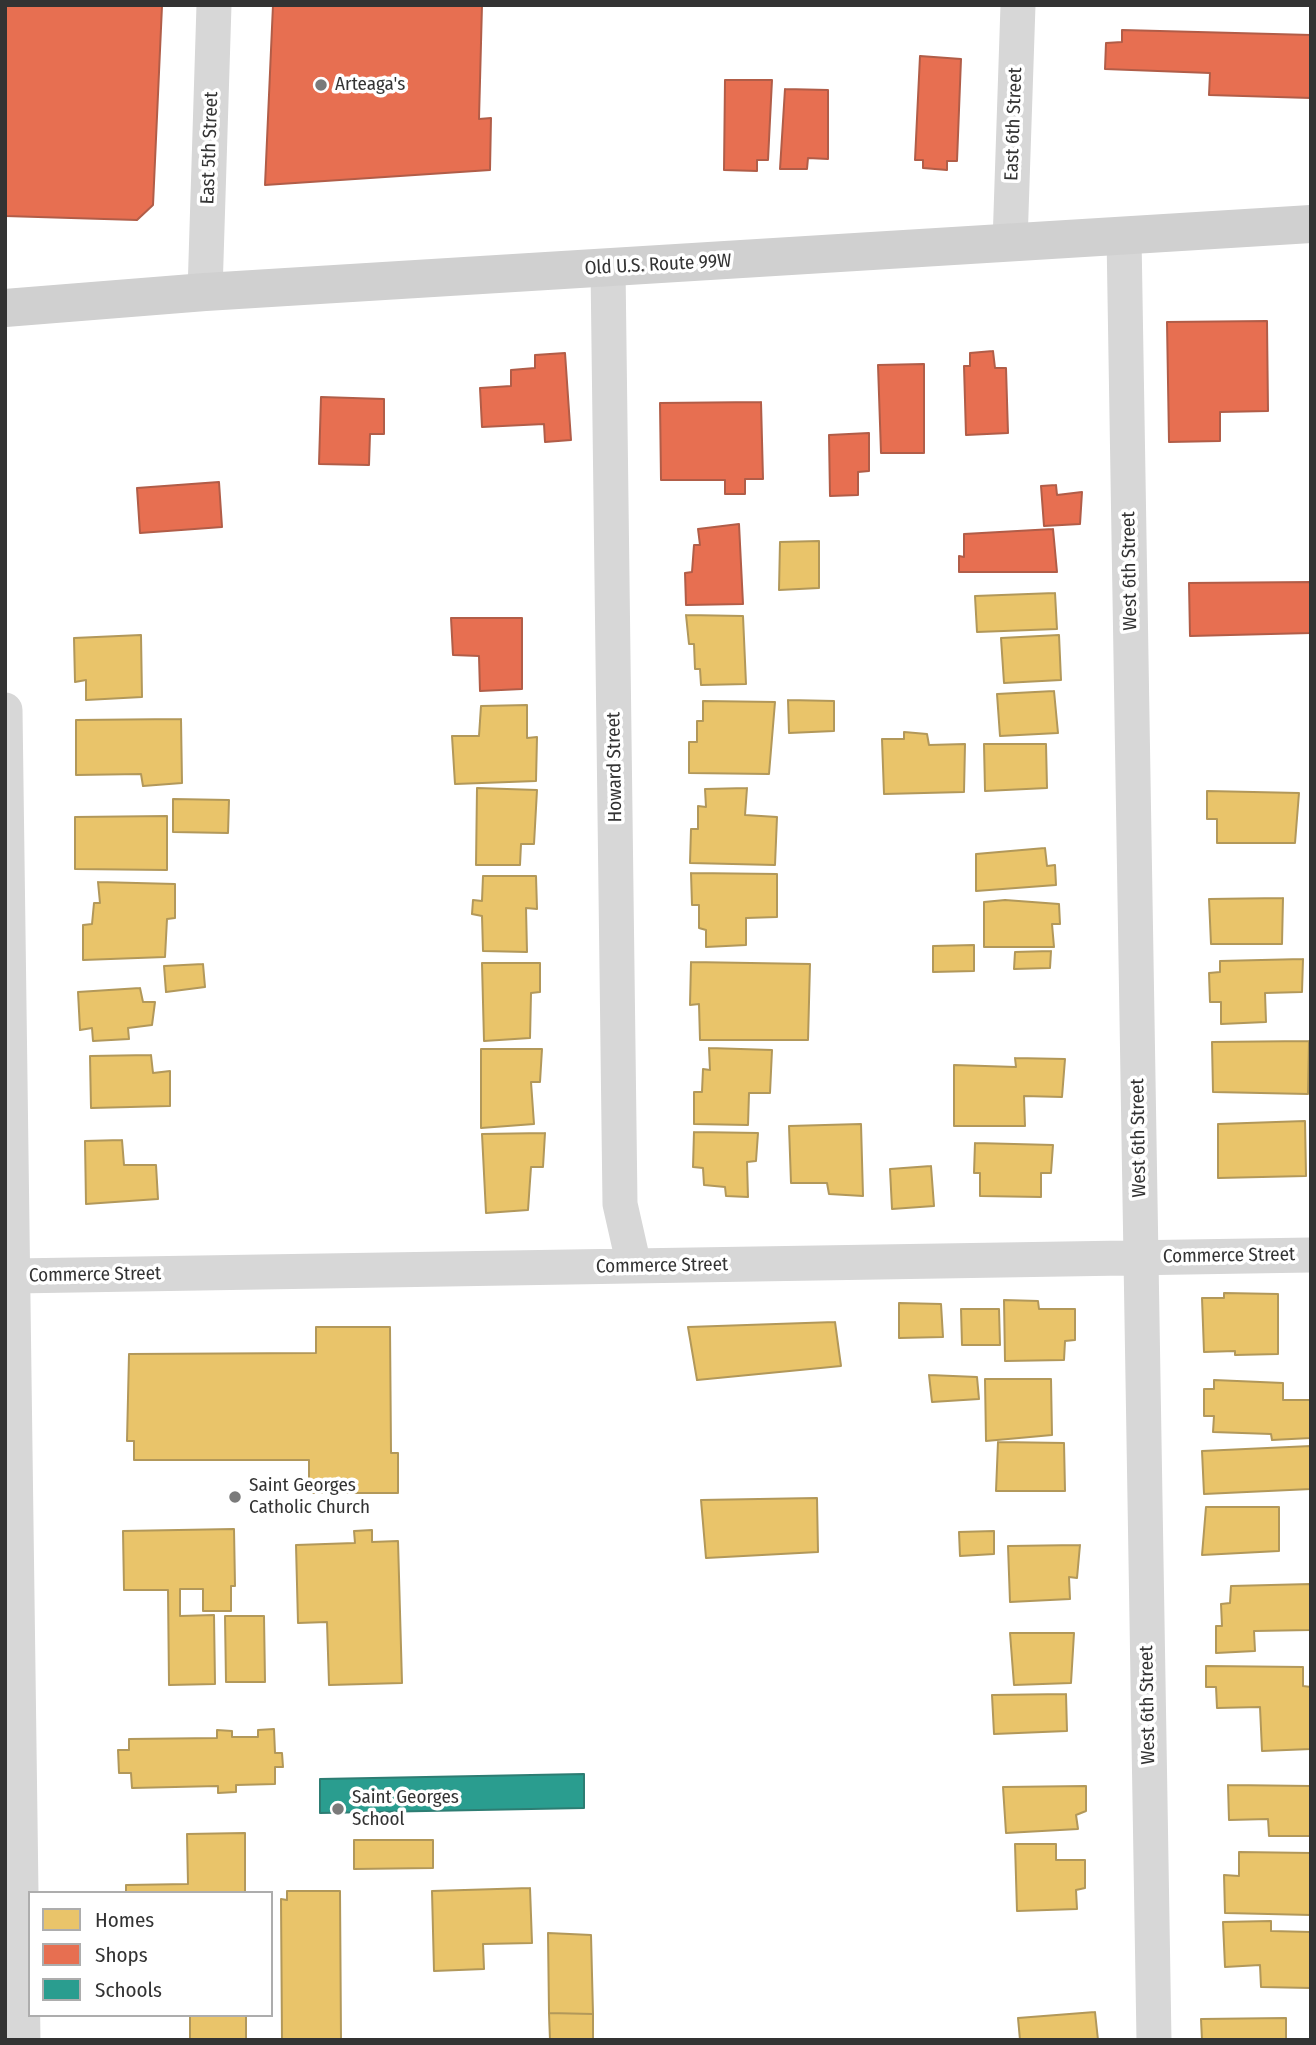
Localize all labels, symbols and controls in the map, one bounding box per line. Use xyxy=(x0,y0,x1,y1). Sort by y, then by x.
street label: East 6th Street xyxy=(1001,67,1027,181)
place label: Arteaga's xyxy=(335,74,405,96)
marker: Arteaga's xyxy=(313,77,329,93)
street label: East 5th Street xyxy=(197,91,223,205)
street label: Old U.S. Route 99W xyxy=(584,250,732,280)
street label: West 6th Street xyxy=(1118,511,1142,631)
street label: Howard Street xyxy=(603,712,627,822)
street label: West 6th Street xyxy=(1127,1078,1151,1198)
street label: Commerce Street xyxy=(1163,1243,1295,1269)
street label: Commerce Street xyxy=(596,1253,728,1279)
street label: Commerce Street xyxy=(29,1262,161,1288)
place label: Saint Georges Catholic Church xyxy=(249,1475,370,1519)
marker: Saint Georges Catholic Church xyxy=(227,1489,243,1505)
street label: West 6th Street xyxy=(1136,1645,1160,1765)
place label: Saint Georges School xyxy=(352,1787,459,1831)
marker: Saint Georges School xyxy=(330,1801,346,1817)
legend xyxy=(28,1891,273,2017)
text: Homes xyxy=(95,1907,154,1933)
text: Shops xyxy=(95,1942,148,1968)
text: Schools xyxy=(95,1977,162,2003)

